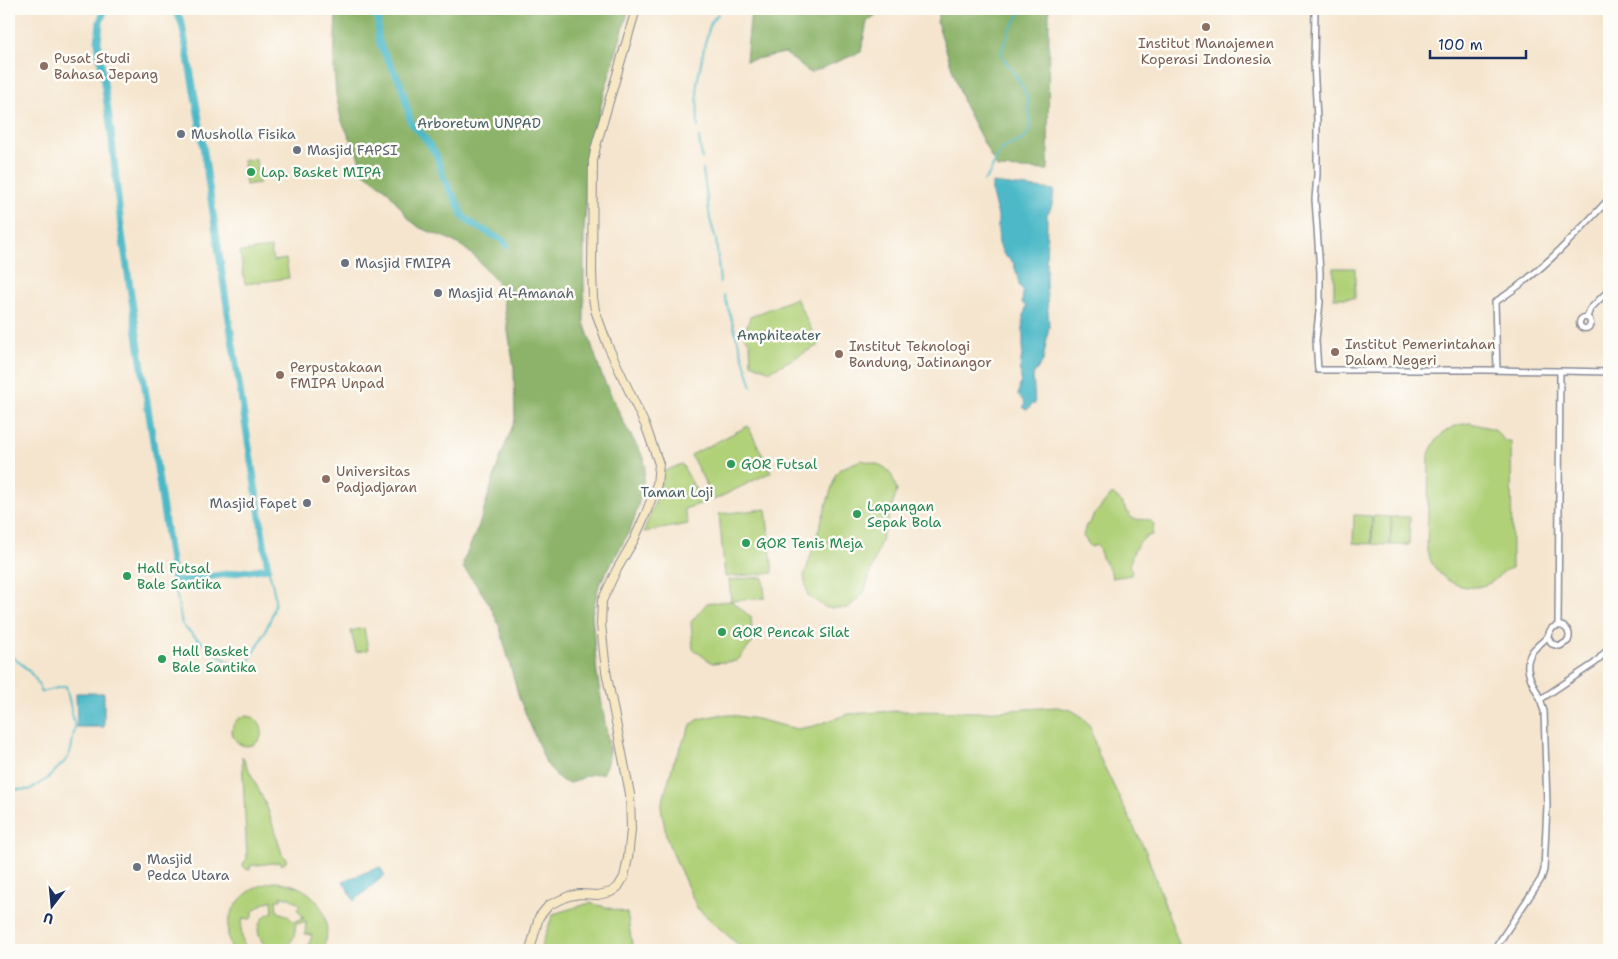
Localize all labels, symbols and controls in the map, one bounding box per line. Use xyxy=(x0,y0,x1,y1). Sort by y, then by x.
marker: Institut Manajemen Koperasi Indonesia xyxy=(1200,21,1212,33)
scale bar xyxy=(1430,28,1527,60)
place label: Institut Manajemen Koperasi Indonesia xyxy=(1138,34,1274,68)
text: 100 m xyxy=(1438,35,1483,55)
place label: Pusat Studi Bahasa Jepang xyxy=(54,49,158,83)
marker: Pusat Studi Bahasa Jepang xyxy=(38,60,50,72)
park label: Arboretum UNPAD xyxy=(417,114,541,132)
place label: Musholla Fisika xyxy=(191,125,296,143)
marker: Musholla Fisika xyxy=(175,128,187,140)
place label: Masjid FAPSI xyxy=(307,141,398,159)
marker: Masjid FAPSI xyxy=(291,144,303,156)
place label: Lap. Basket MIPA xyxy=(261,163,382,181)
marker: Lap. Basket MIPA xyxy=(245,166,257,178)
place label: Masjid FMIPA xyxy=(355,254,451,272)
marker: Masjid FMIPA xyxy=(339,257,351,269)
place label: Masjid Al-Amanah xyxy=(448,284,574,302)
marker: Masjid Al-Amanah xyxy=(432,287,444,299)
park label: Amphiteater xyxy=(737,326,822,344)
place label: Institut Pemerintahan Dalam Negeri xyxy=(1345,335,1496,369)
place label: Institut Teknologi Bandung, Jatinangor xyxy=(849,337,992,371)
marker: Institut Pemerintahan Dalam Negeri xyxy=(1329,346,1341,358)
marker: Institut Teknologi Bandung, Jatinangor xyxy=(833,348,845,360)
place label: Perpustakaan FMIPA Unpad xyxy=(290,358,384,392)
marker: Perpustakaan FMIPA Unpad xyxy=(274,369,286,381)
place label: GOR Futsal xyxy=(741,455,818,473)
marker: GOR Futsal xyxy=(725,458,737,470)
place label: Universitas Padjadjaran xyxy=(336,462,418,496)
marker: Universitas Padjadjaran xyxy=(320,473,332,485)
park label: Taman Loji xyxy=(640,483,714,501)
place label: Masjid Fapet xyxy=(210,494,297,512)
marker: Masjid Fapet xyxy=(301,497,313,509)
place label: Lapangan Sepak Bola xyxy=(867,497,942,531)
marker: Lapangan Sepak Bola xyxy=(851,508,863,520)
place label: GOR Tenis Meja xyxy=(756,534,863,552)
marker: GOR Tenis Meja xyxy=(740,537,752,549)
place label: Hall Futsal Bale Santika xyxy=(137,559,222,593)
marker: Hall Futsal Bale Santika xyxy=(121,570,133,582)
place label: GOR Pencak Silat xyxy=(732,623,850,641)
marker: GOR Pencak Silat xyxy=(716,626,728,638)
place label: Hall Basket Bale Santika xyxy=(172,642,257,676)
marker: Hall Basket Bale Santika xyxy=(156,653,168,665)
place label: Masjid Pedca Utara xyxy=(147,850,230,884)
marker: Masjid Pedca Utara xyxy=(131,861,143,873)
north arrow xyxy=(28,882,78,932)
text: U xyxy=(41,909,56,928)

